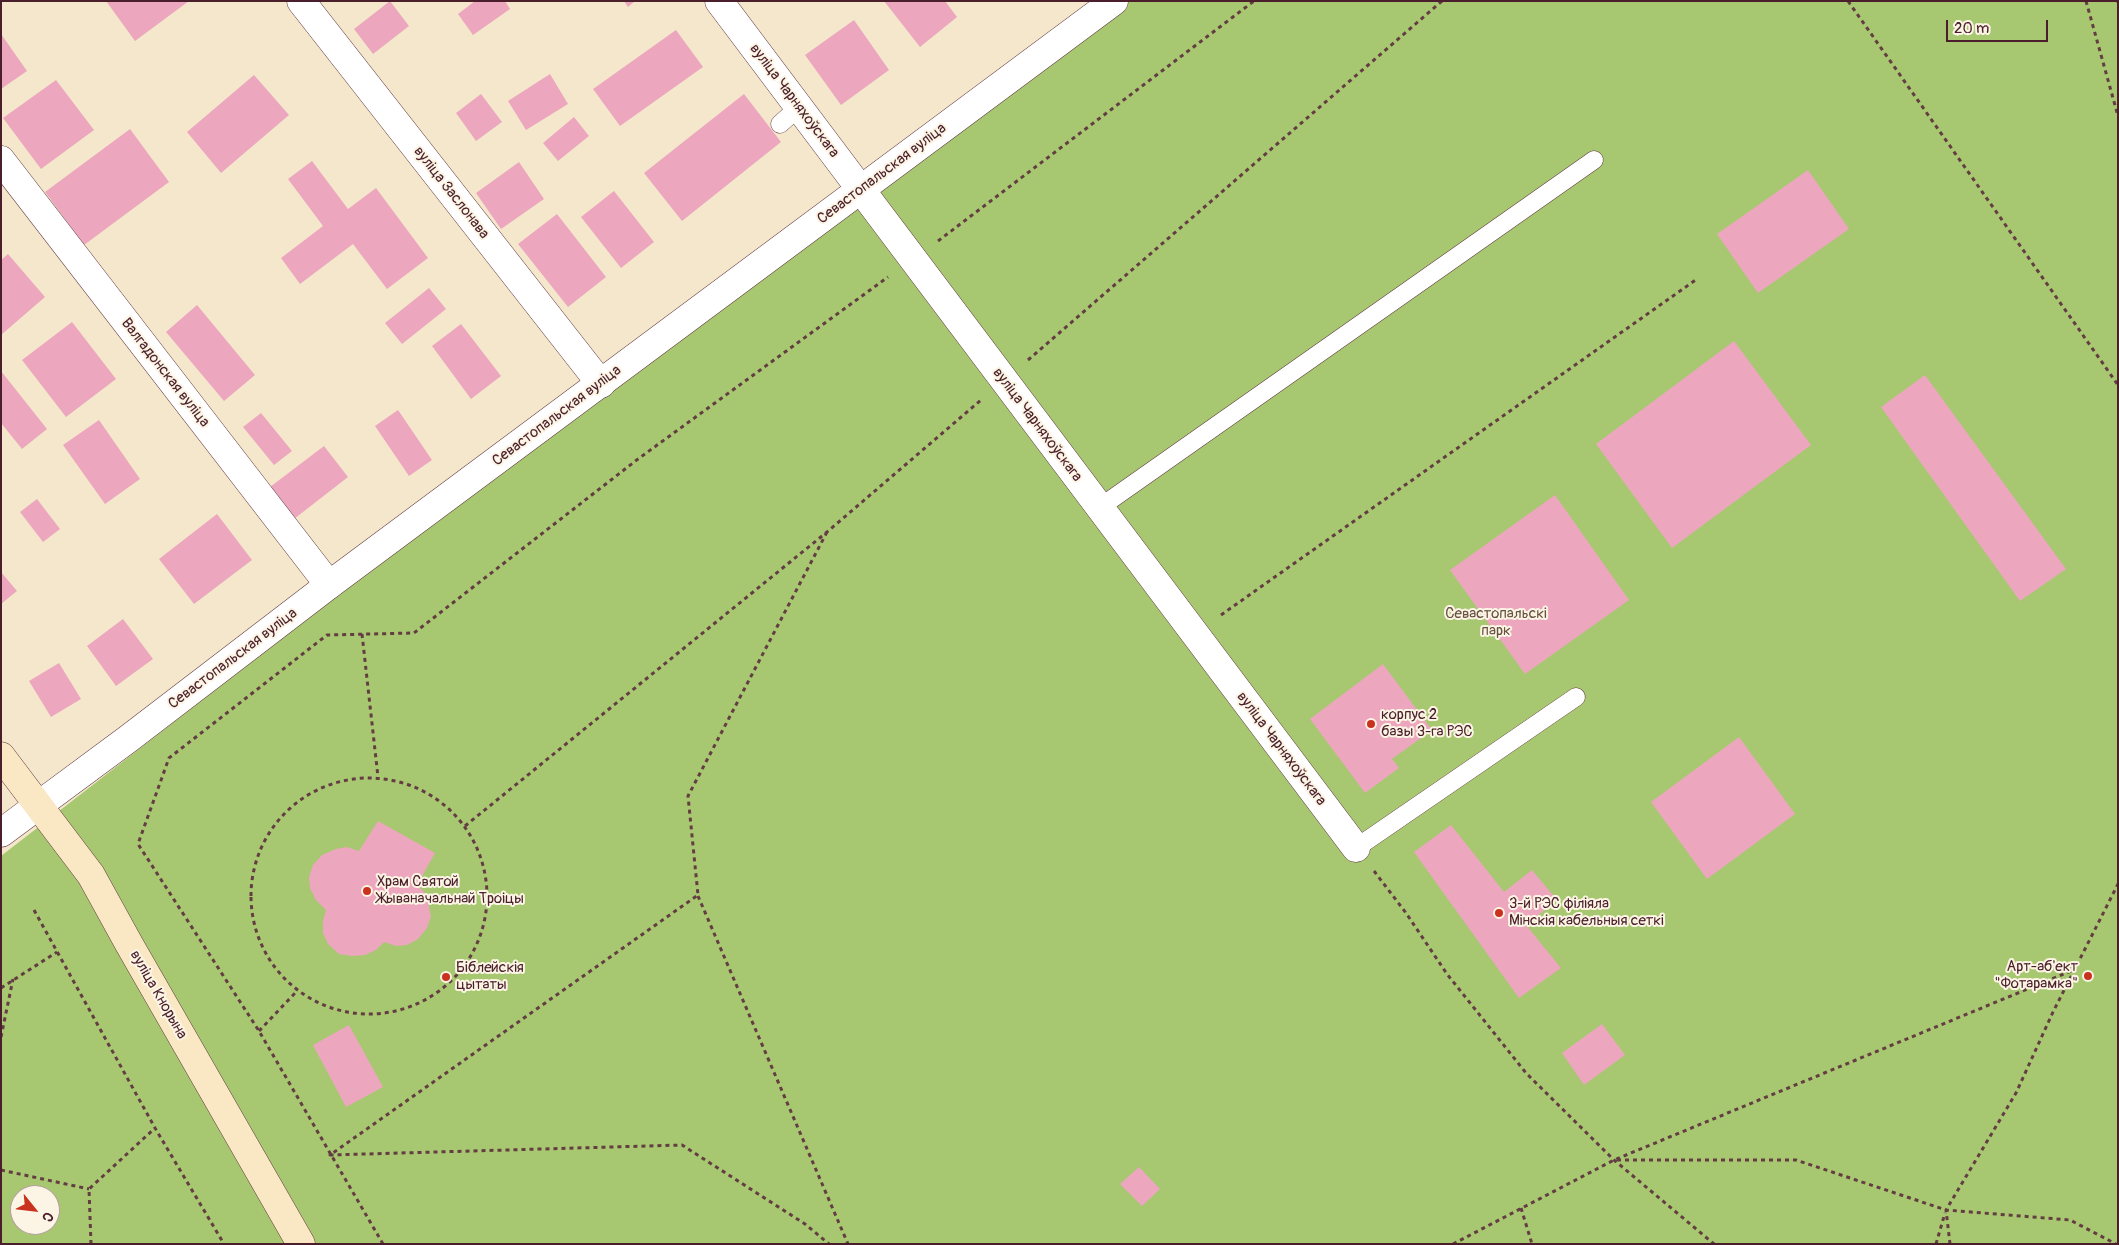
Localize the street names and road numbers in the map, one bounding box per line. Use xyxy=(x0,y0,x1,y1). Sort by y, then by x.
street label: вуліца Чарняхоўскага xyxy=(745,40,843,162)
street label: Севастопальская вуліца xyxy=(814,120,950,228)
street label: вуліца Заслонава xyxy=(409,143,493,243)
street label: Валгадонская вуліца xyxy=(117,315,213,431)
street label: Севастопальская вуліца xyxy=(489,362,625,470)
street label: вуліца Чарняхоўскага xyxy=(988,364,1086,486)
street label: Севастопальская вуліца xyxy=(165,605,301,713)
street label: вуліца Чарняхоўскага xyxy=(1232,688,1330,810)
street label: вуліца Кнорына xyxy=(125,947,191,1043)

